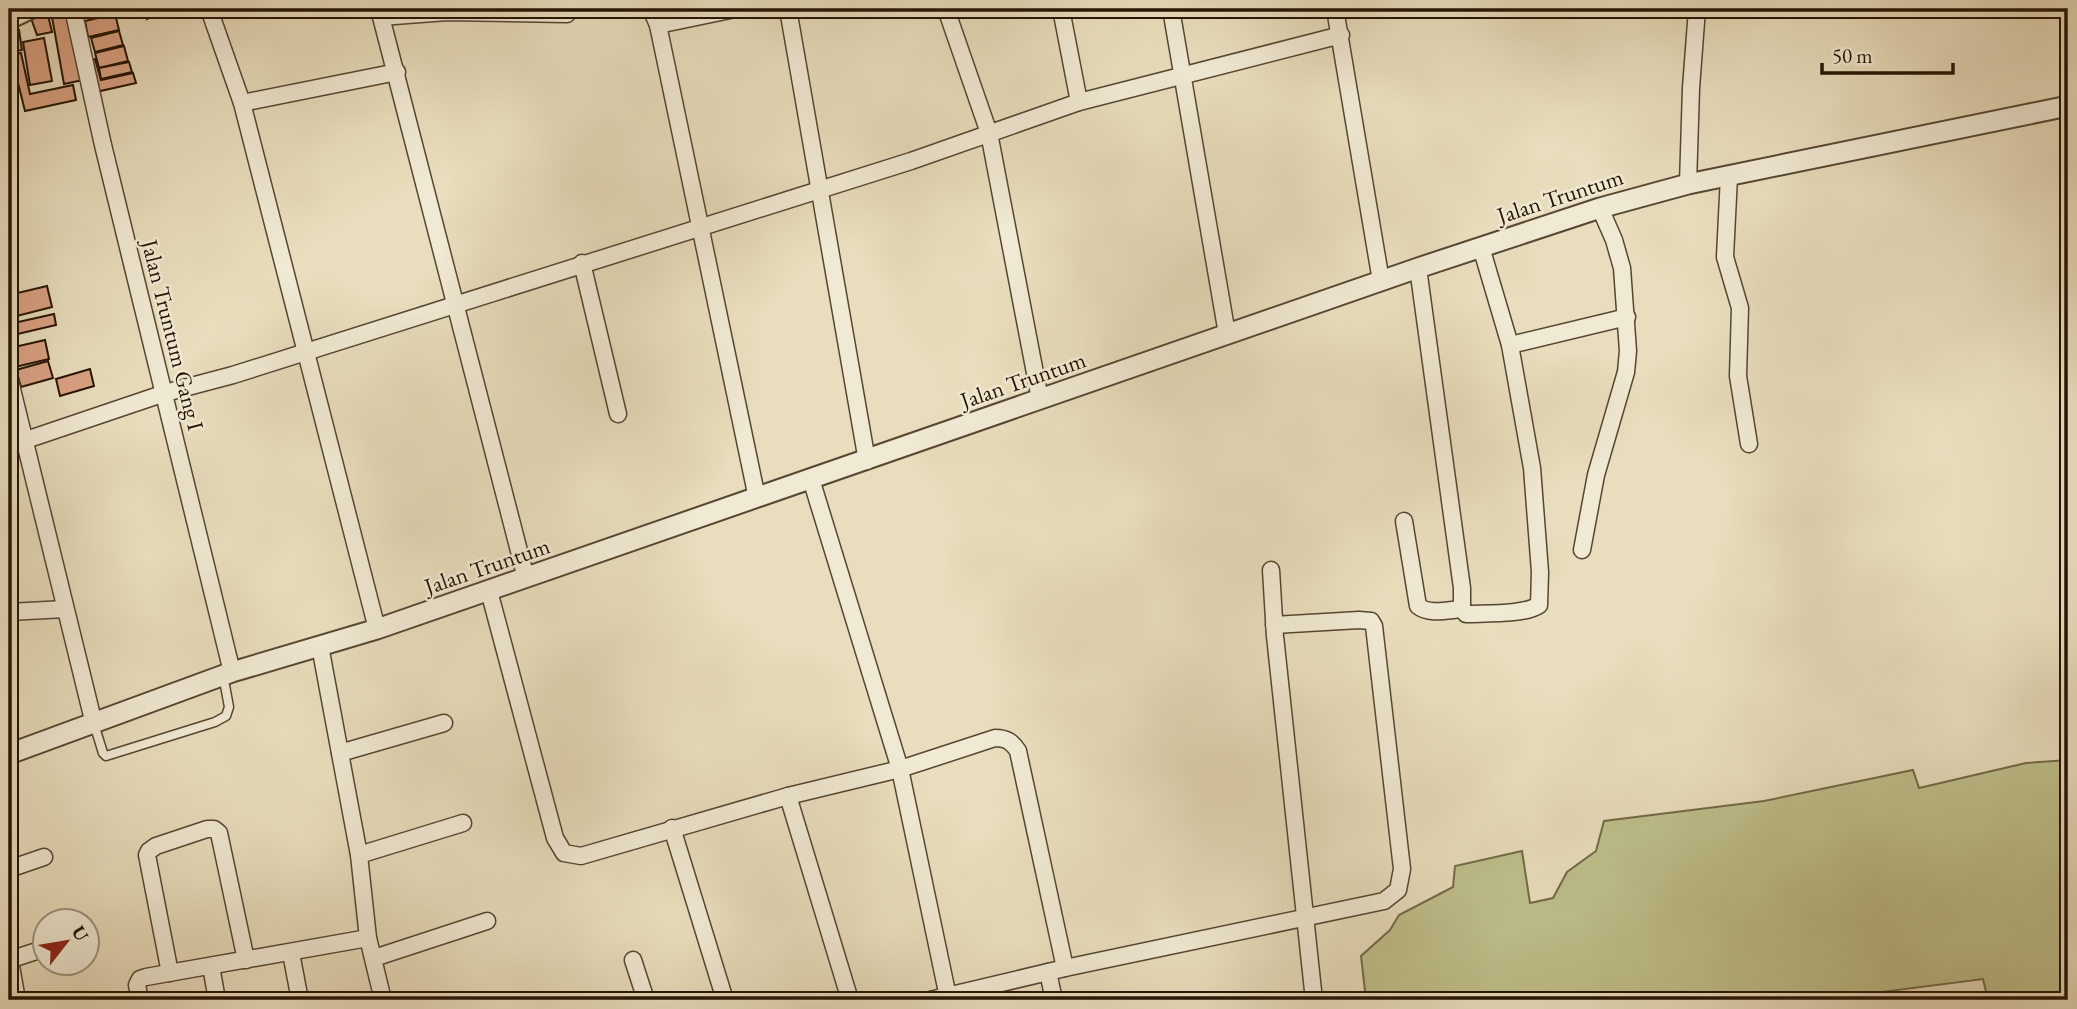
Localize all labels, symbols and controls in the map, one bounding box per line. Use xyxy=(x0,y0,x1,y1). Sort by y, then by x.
scale bar xyxy=(1822,32,1953,76)
text: 50 m xyxy=(1832,42,1873,69)
street label: Jalan Truntum xyxy=(1491,162,1627,231)
street label: Jalan Truntum Gang I xyxy=(134,234,211,434)
street label: Jalan Truntum xyxy=(954,345,1090,416)
street label: Jalan Truntum xyxy=(418,531,554,602)
north arrow xyxy=(32,908,102,978)
text: U xyxy=(66,921,95,946)

